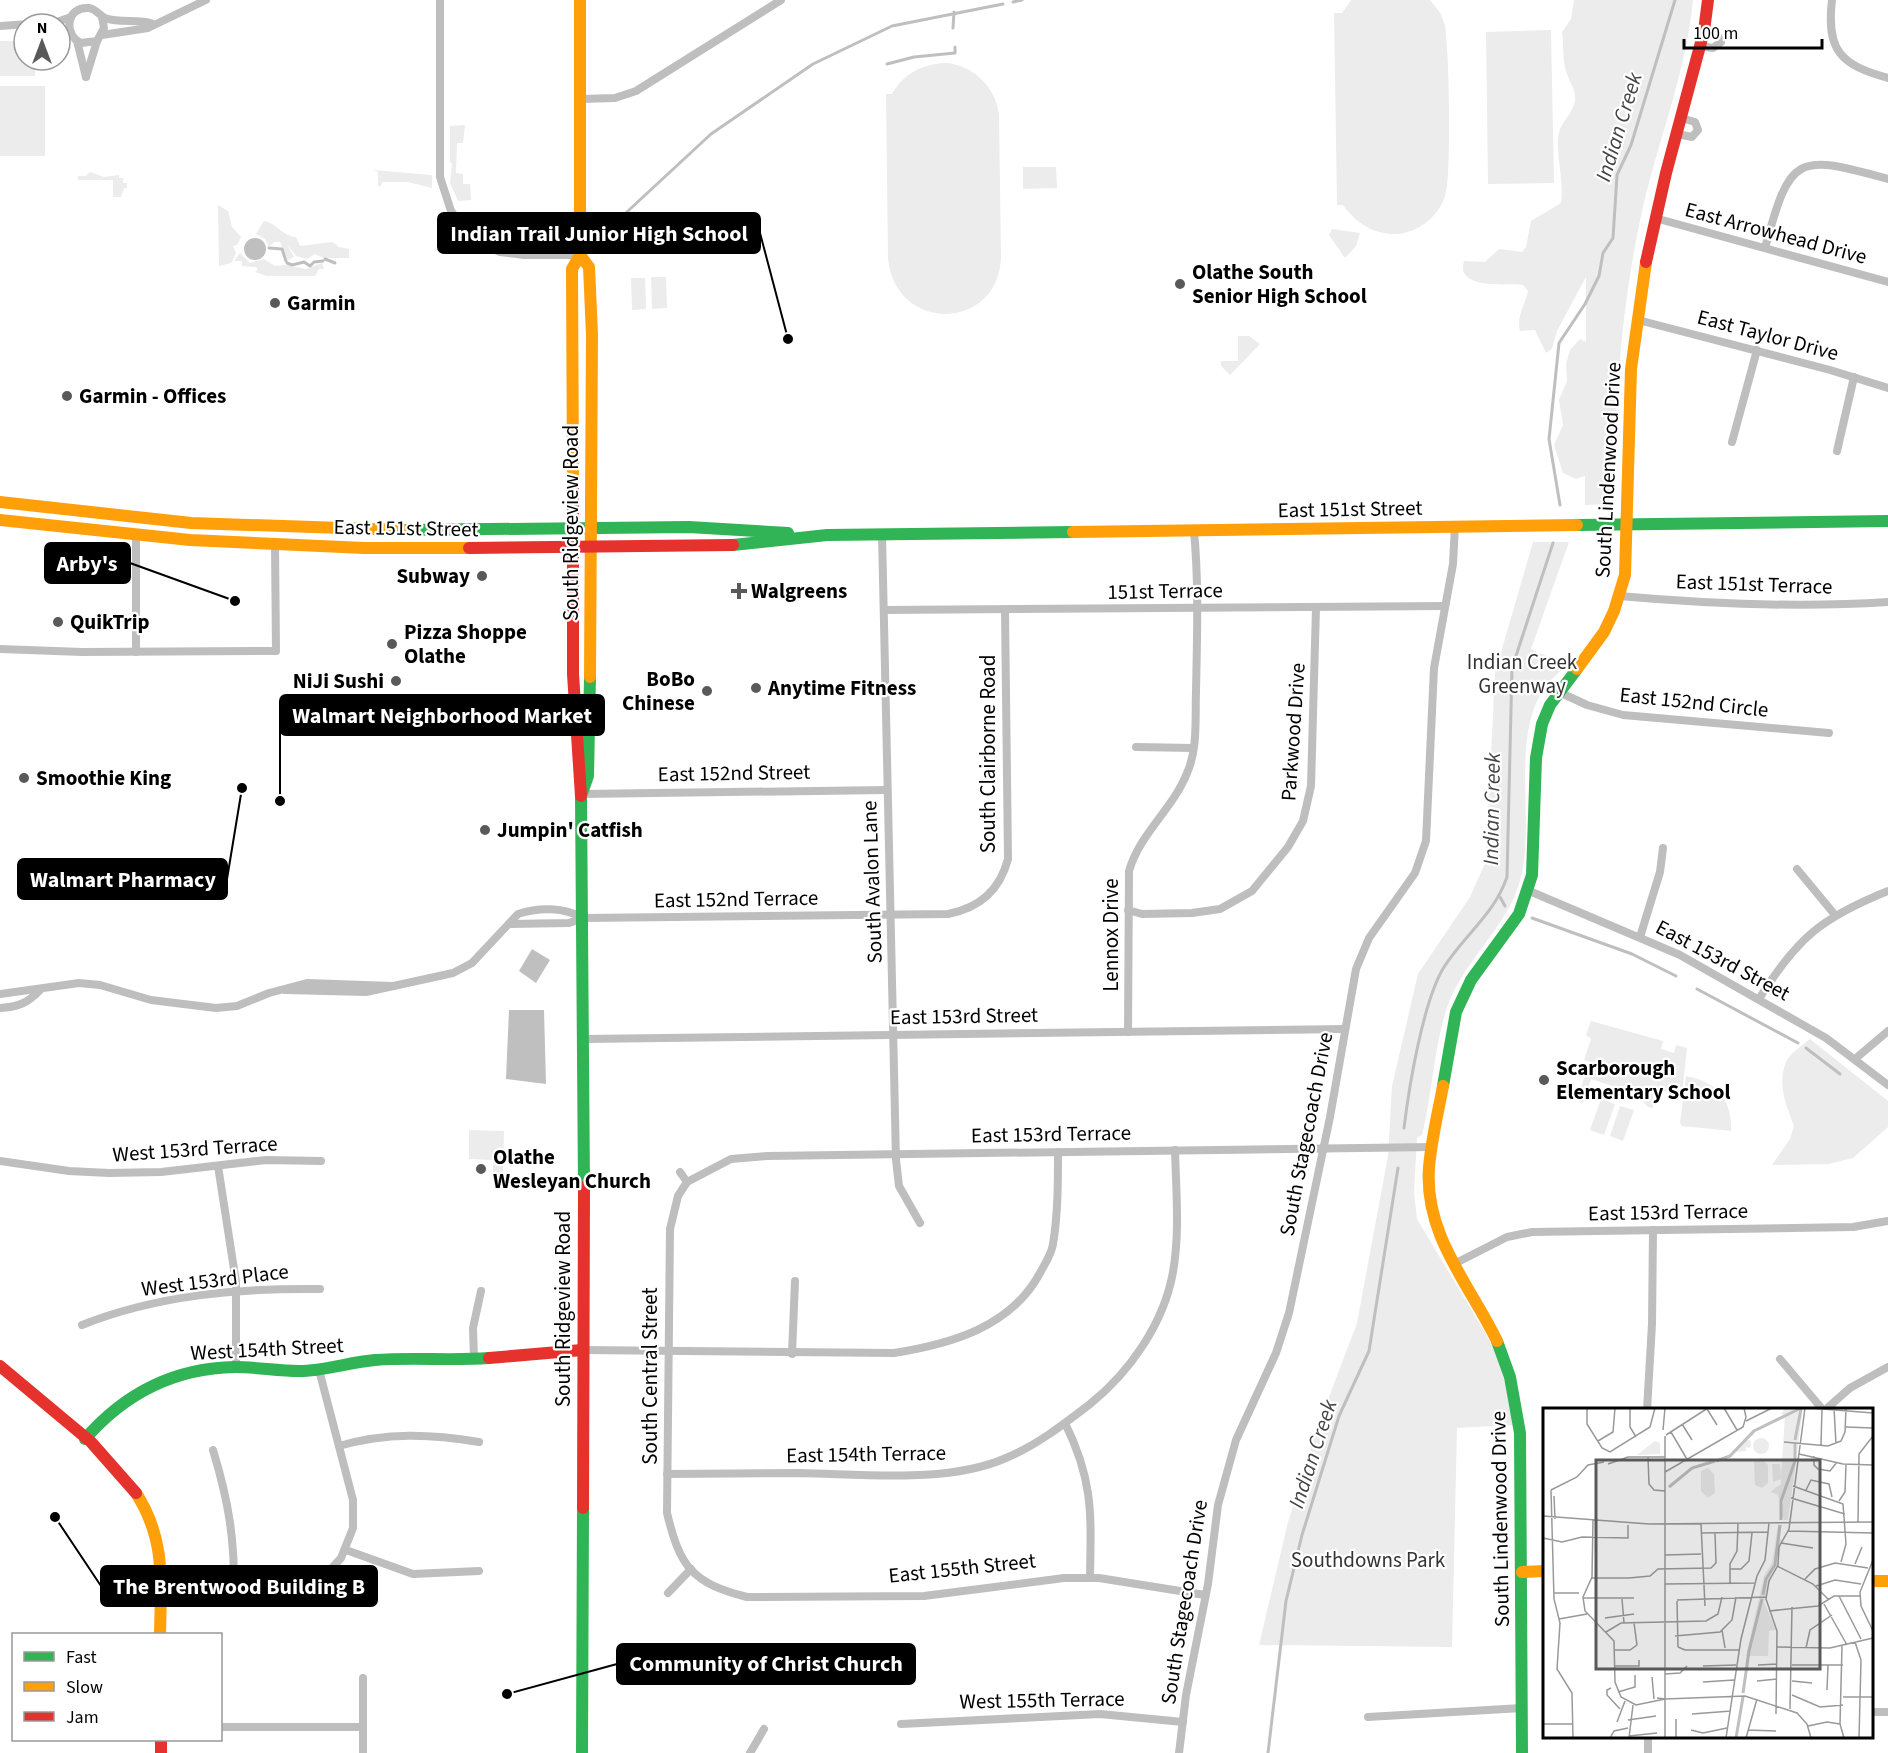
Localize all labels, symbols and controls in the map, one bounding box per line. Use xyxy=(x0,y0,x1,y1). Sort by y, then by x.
north arrow xyxy=(12,12,72,72)
scale bar xyxy=(1684,12,1822,50)
text: N xyxy=(37,17,47,39)
text: 100 m xyxy=(1693,21,1738,46)
water label: Indian Creek xyxy=(1587,68,1651,186)
street label: East Arrowhead Drive xyxy=(1682,194,1870,272)
callout: Indian Trail Junior High School xyxy=(438,213,760,253)
text: Indian Trail Junior High School xyxy=(450,218,748,250)
place label: Olathe South Senior High School xyxy=(1192,257,1367,311)
marker: Olathe South Senior High School xyxy=(1173,277,1187,291)
place label: Garmin xyxy=(287,288,356,318)
marker: Garmin xyxy=(268,296,282,310)
street label: East Taylor Drive xyxy=(1694,302,1842,368)
street label: South Lindenwood Drive xyxy=(1587,361,1629,579)
place label: Garmin - Offices xyxy=(79,381,226,411)
marker: Garmin - Offices xyxy=(60,389,74,403)
street label: South Ridgeview Road xyxy=(556,425,586,621)
street label: East 151st Street xyxy=(1277,493,1423,525)
street label: East 151st Street xyxy=(333,512,479,544)
callout: Arby's xyxy=(45,543,130,583)
text: Arby's xyxy=(55,548,118,580)
place label: Subway xyxy=(396,561,470,591)
street label: East 151st Terrace xyxy=(1675,566,1833,602)
marker: Subway xyxy=(475,569,489,583)
street label: 151st Terrace xyxy=(1107,575,1223,607)
place label: Walgreens xyxy=(751,576,847,606)
marker: Walgreens xyxy=(732,584,746,598)
place label: QuikTrip xyxy=(70,607,149,637)
marker: QuikTrip xyxy=(51,615,65,629)
place label: Pizza Shoppe Olathe xyxy=(404,617,527,671)
marker: Pizza Shoppe Olathe xyxy=(385,637,399,651)
park label: Indian Creek Greenway xyxy=(1467,647,1578,701)
street label: South Clairborne Road xyxy=(973,655,1003,853)
street label: Parkwood Drive xyxy=(1273,662,1313,802)
place label: BoBo Chinese xyxy=(622,664,695,718)
place label: NiJi Sushi xyxy=(293,666,384,696)
place label: Anytime Fitness xyxy=(767,673,916,703)
marker: NiJi Sushi xyxy=(389,674,403,688)
street label: East 152nd Circle xyxy=(1618,679,1770,725)
marker: Anytime Fitness xyxy=(749,681,763,695)
marker: BoBo Chinese xyxy=(700,684,714,698)
callout: Walmart Neighborhood Market xyxy=(280,695,604,735)
text: Walmart Neighborhood Market xyxy=(292,700,592,732)
water label: Indian Creek xyxy=(1475,752,1509,866)
street label: East 152nd Street xyxy=(657,757,811,789)
place label: Smoothie King xyxy=(36,763,171,793)
marker: Smoothie King xyxy=(17,771,31,785)
street label: South Avalon Lane xyxy=(854,800,890,964)
place label: Jumpin' Catfish xyxy=(497,815,643,845)
marker: Jumpin' Catfish xyxy=(478,823,492,837)
callout: Walmart Pharmacy xyxy=(18,859,227,899)
text: Walmart Pharmacy xyxy=(30,864,216,896)
street label: Lennox Drive xyxy=(1096,878,1126,992)
street label: East 152nd Terrace xyxy=(654,883,818,915)
street label: East 153rd Street xyxy=(1651,912,1795,1008)
street label: East 153rd Street xyxy=(890,1000,1038,1032)
street label: South Stagecoach Drive xyxy=(1272,1030,1340,1238)
place label: Scarborough Elementary School xyxy=(1556,1053,1730,1107)
marker: Scarborough Elementary School xyxy=(1537,1073,1551,1087)
street label: East 153rd Terrace xyxy=(971,1118,1131,1150)
street label: West 153rd Terrace xyxy=(111,1128,279,1170)
place label: Olathe Wesleyan Church xyxy=(493,1142,651,1196)
marker: Olathe Wesleyan Church xyxy=(474,1162,488,1176)
street label: East 153rd Terrace xyxy=(1588,1196,1748,1228)
street label: South Ridgeview Road xyxy=(548,1211,578,1407)
street label: West 153rd Place xyxy=(140,1256,290,1304)
street label: South Central Street xyxy=(635,1287,665,1465)
street label: West 154th Street xyxy=(190,1330,344,1368)
water label: Indian Creek xyxy=(1280,1395,1346,1513)
inset map xyxy=(1543,1408,1873,1738)
street label: South Lindenwood Drive xyxy=(1483,1411,1517,1627)
street label: East 154th Terrace xyxy=(786,1438,946,1470)
street label: South Stagecoach Drive xyxy=(1153,1497,1215,1707)
street label: East 155th Street xyxy=(887,1545,1037,1591)
park label: Southdowns Park xyxy=(1291,1545,1446,1575)
callout: The Brentwood Building B xyxy=(101,1566,377,1606)
text: The Brentwood Building B xyxy=(113,1571,365,1603)
legend xyxy=(12,1633,222,1741)
callout: Community of Christ Church xyxy=(617,1644,915,1684)
text: Fast xyxy=(66,1645,97,1670)
text: Community of Christ Church xyxy=(629,1648,903,1680)
text: Slow xyxy=(66,1675,103,1700)
street label: West 155th Terrace xyxy=(959,1684,1125,1716)
text: Jam xyxy=(66,1705,99,1730)

